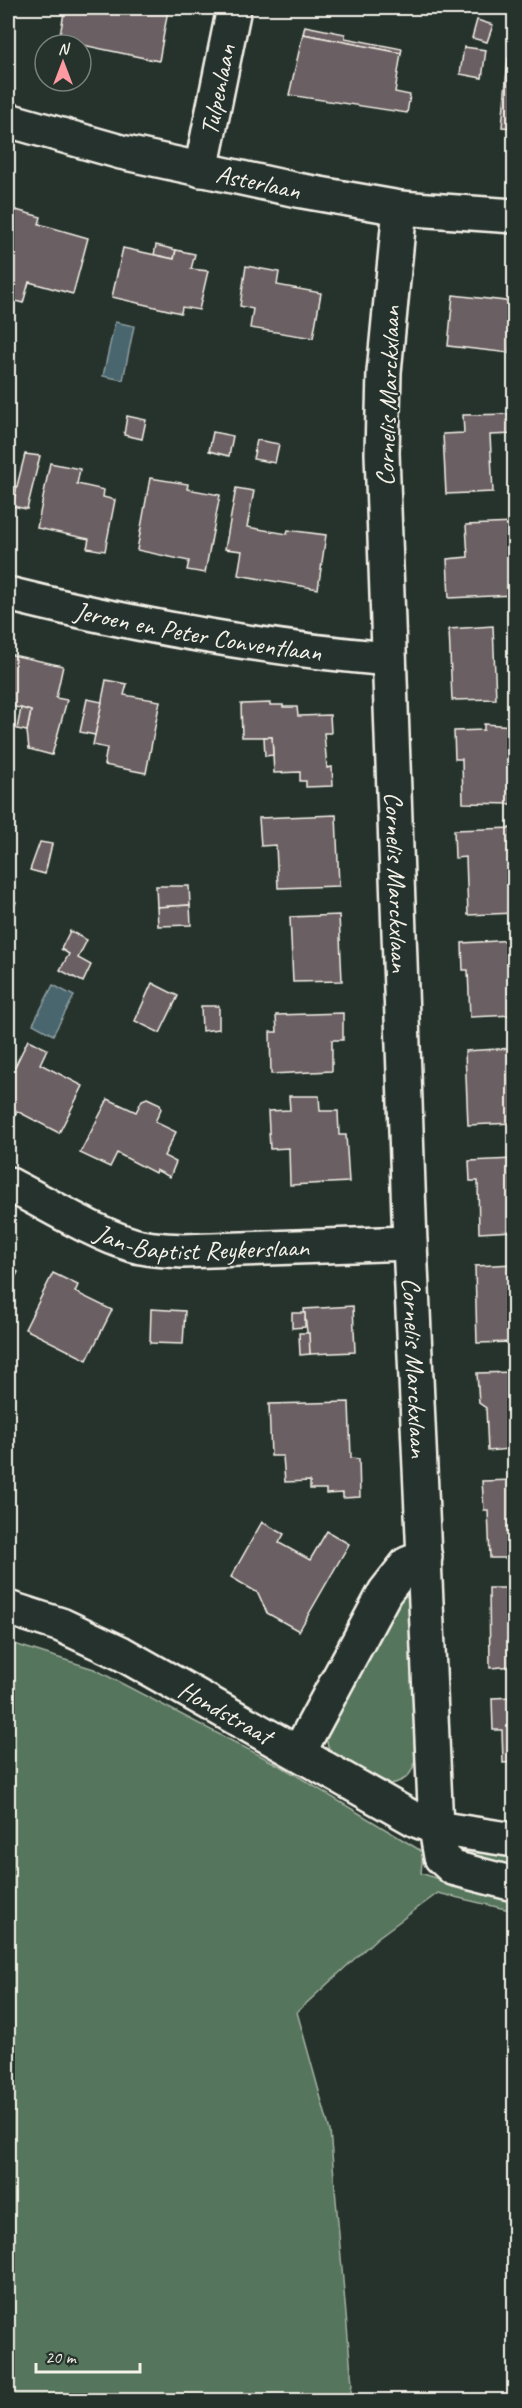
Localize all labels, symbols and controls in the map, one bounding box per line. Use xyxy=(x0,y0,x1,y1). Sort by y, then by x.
north arrow xyxy=(33,33,93,93)
text: N xyxy=(58,39,71,59)
street label: Tulpenlaan xyxy=(192,41,243,138)
street label: Asterlaan xyxy=(213,157,304,207)
street label: Cornelis Marckxlaan xyxy=(368,304,408,487)
street label: Jeroen en Peter Conventlaan xyxy=(70,593,324,669)
street label: Cornelis Marckxlaan xyxy=(378,791,417,974)
street label: Jan-Baptist Reykerslaan xyxy=(88,1215,311,1268)
street label: Cornelis Marckxlaan xyxy=(395,1277,436,1460)
street label: Hondstraat xyxy=(173,1673,281,1753)
scale bar xyxy=(36,2336,140,2374)
text: 20 m xyxy=(45,2346,78,2368)

